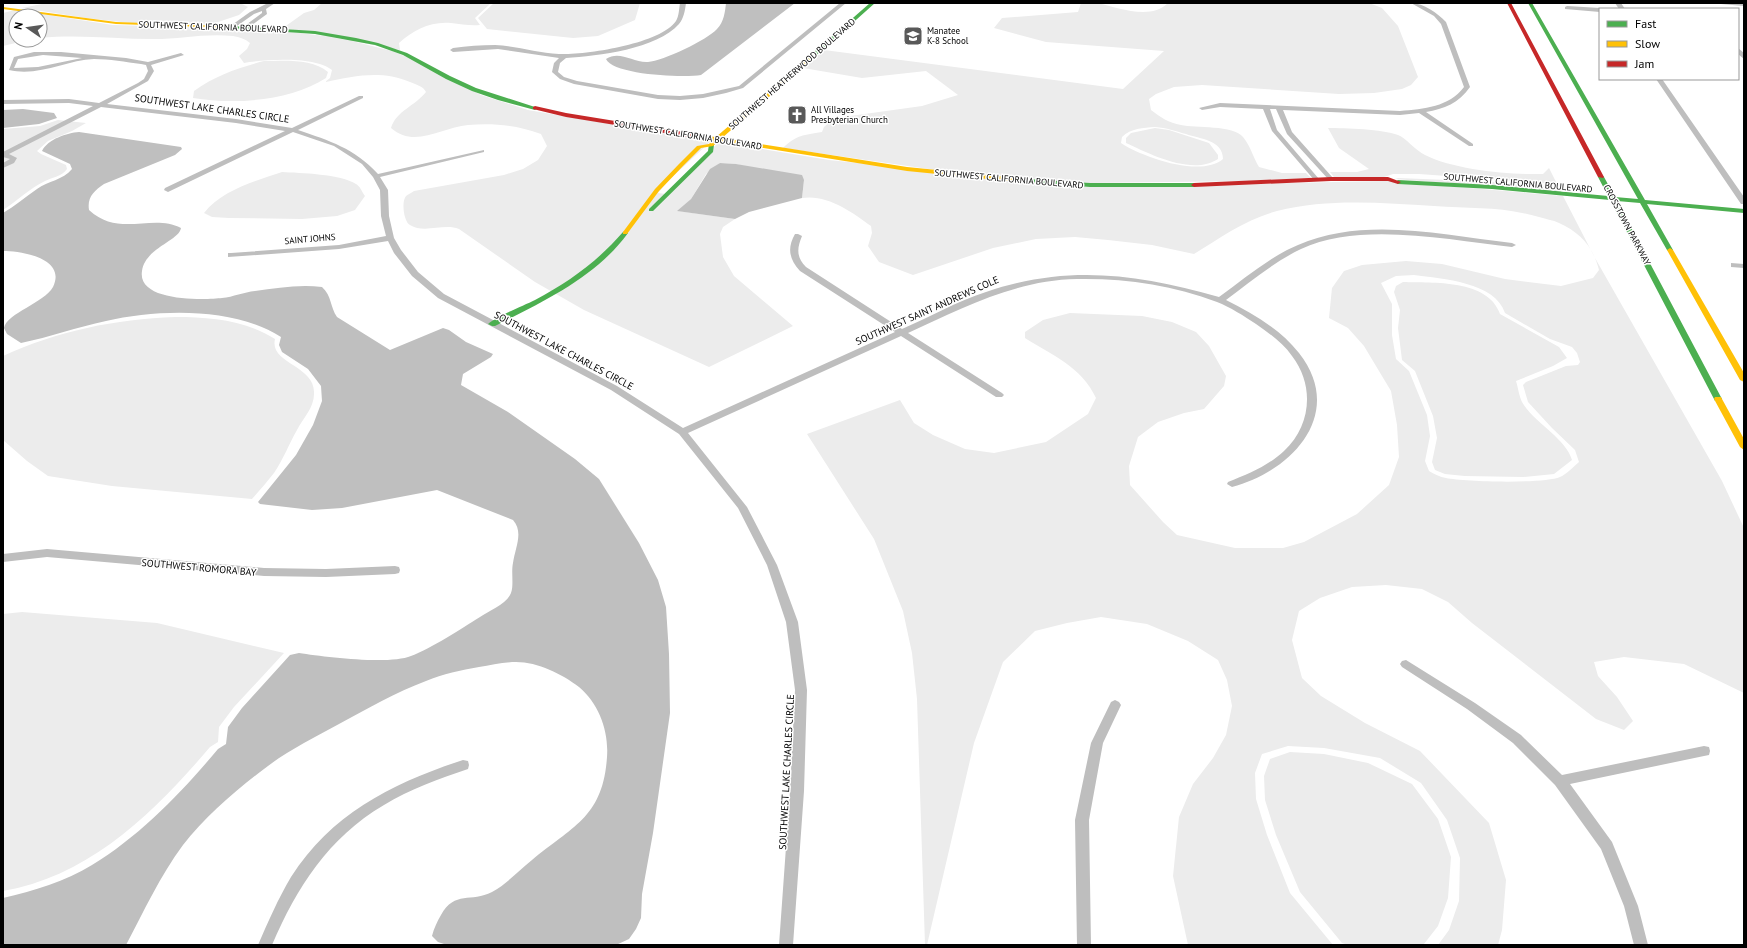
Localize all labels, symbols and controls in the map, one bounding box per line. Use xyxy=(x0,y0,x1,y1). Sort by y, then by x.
north arrow xyxy=(8,8,48,48)
legend xyxy=(1599,8,1739,80)
street label: SOUTHWEST HEATHERWOOD BOULEVARD xyxy=(726,16,857,132)
text: Fast xyxy=(1635,16,1656,31)
street label: SOUTHWEST CALIFORNIA BOULEVARD xyxy=(138,18,288,35)
text: N xyxy=(11,21,26,31)
school or university icon: Manatee K-8 School xyxy=(902,25,924,47)
place label: Manatee K-8 School xyxy=(927,25,969,46)
text: Slow xyxy=(1635,36,1660,51)
text: Jam xyxy=(1634,56,1654,71)
street label: SOUTHWEST LAKE CHARLES CIRCLE xyxy=(134,91,290,126)
church icon: All Villages Presbyterian Church xyxy=(786,104,808,126)
place label: All Villages Presbyterian Church xyxy=(811,104,888,125)
street label: SOUTHWEST CALIFORNIA BOULEVARD xyxy=(613,117,763,152)
street label: SOUTHWEST CALIFORNIA BOULEVARD xyxy=(934,167,1084,191)
street label: SOUTHWEST CALIFORNIA BOULEVARD xyxy=(1443,171,1593,195)
street label: CROSSTOWN PARKWAY xyxy=(1602,183,1653,267)
street label: SAINT JOHNS xyxy=(284,231,336,246)
street label: SOUTHWEST SAINT ANDREWS COLE xyxy=(854,273,1001,348)
street label: SOUTHWEST LAKE CHARLES CIRCLE xyxy=(492,308,636,393)
street label: SOUTHWEST ROMORA BAY xyxy=(141,556,257,579)
street label: SOUTHWEST LAKE CHARLES CIRCLE xyxy=(776,694,797,850)

